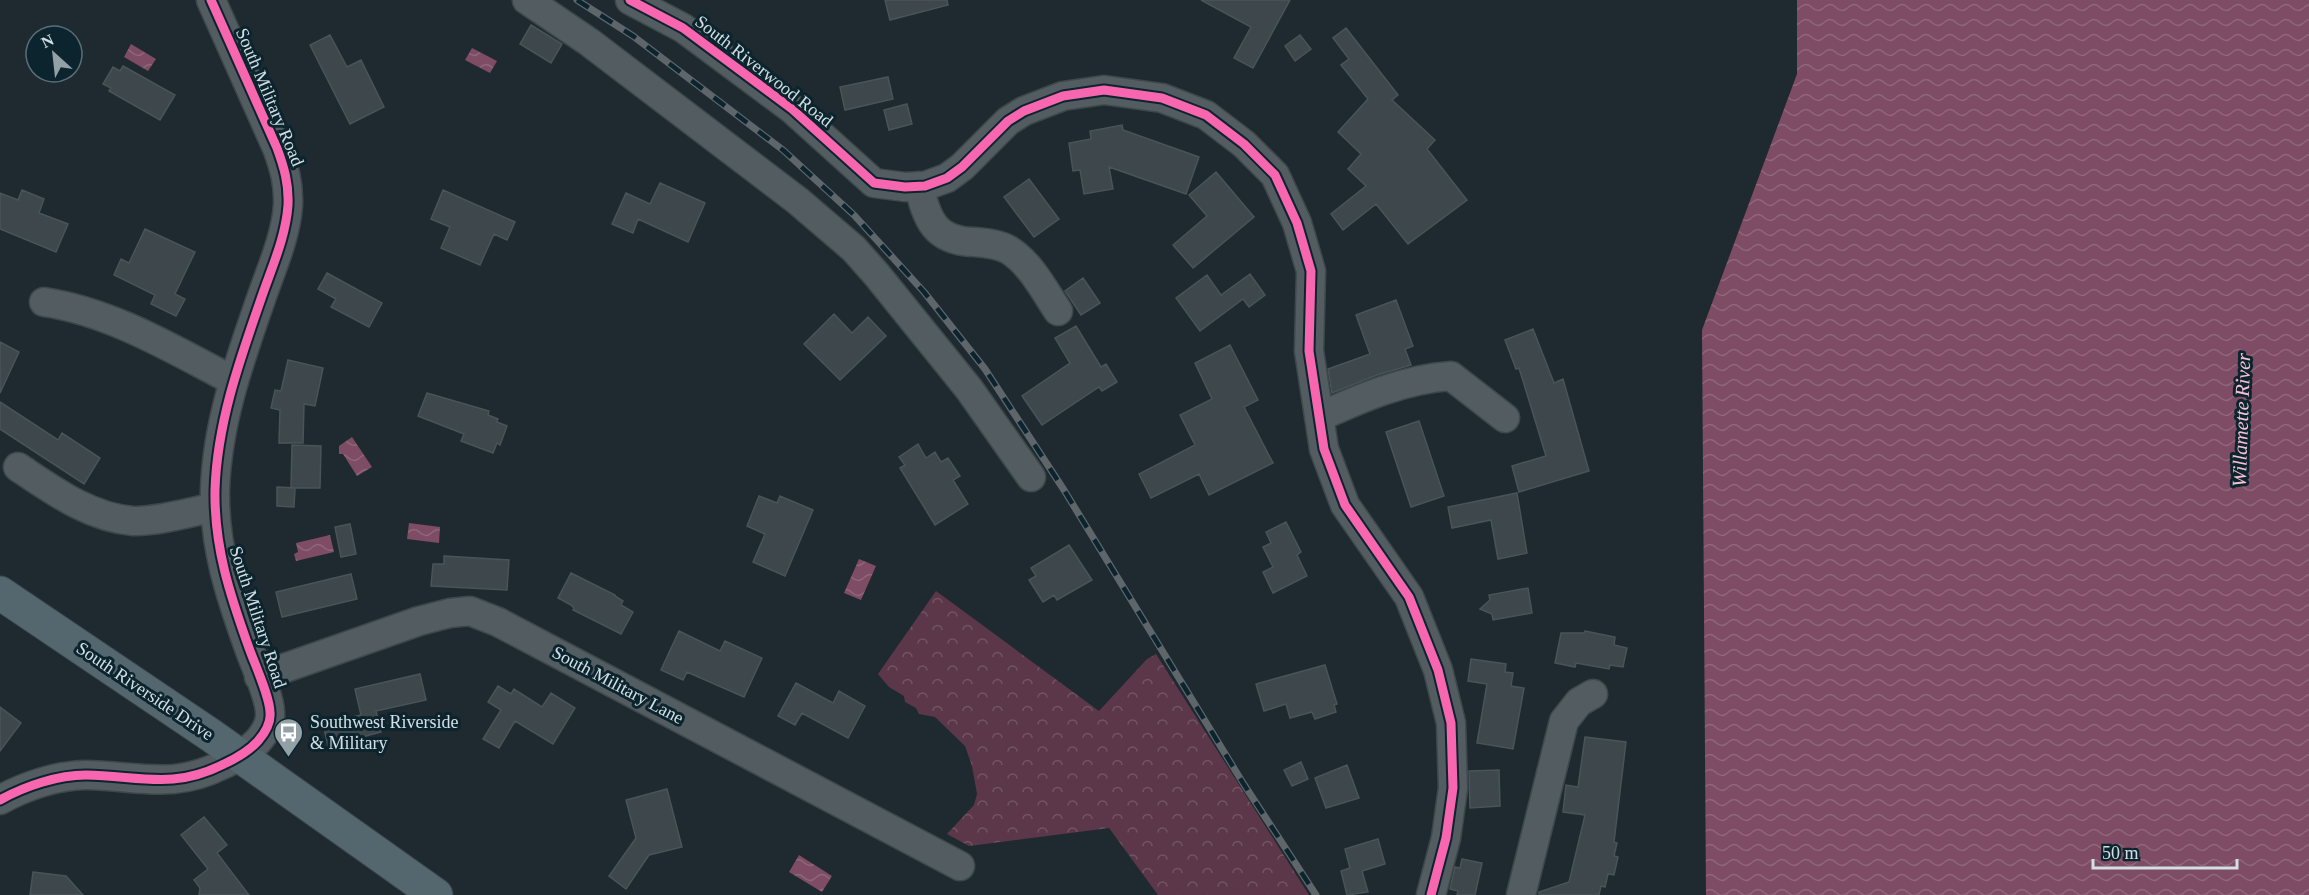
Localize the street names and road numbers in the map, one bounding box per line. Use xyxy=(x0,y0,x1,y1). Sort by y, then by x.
street label: South Riverwood Road xyxy=(691,11,837,131)
street label: South Military Road xyxy=(232,25,308,169)
street label: South Military Road xyxy=(226,544,290,690)
street label: South Riverside Drive xyxy=(73,638,217,744)
street label: South Military Lane xyxy=(549,642,687,728)

